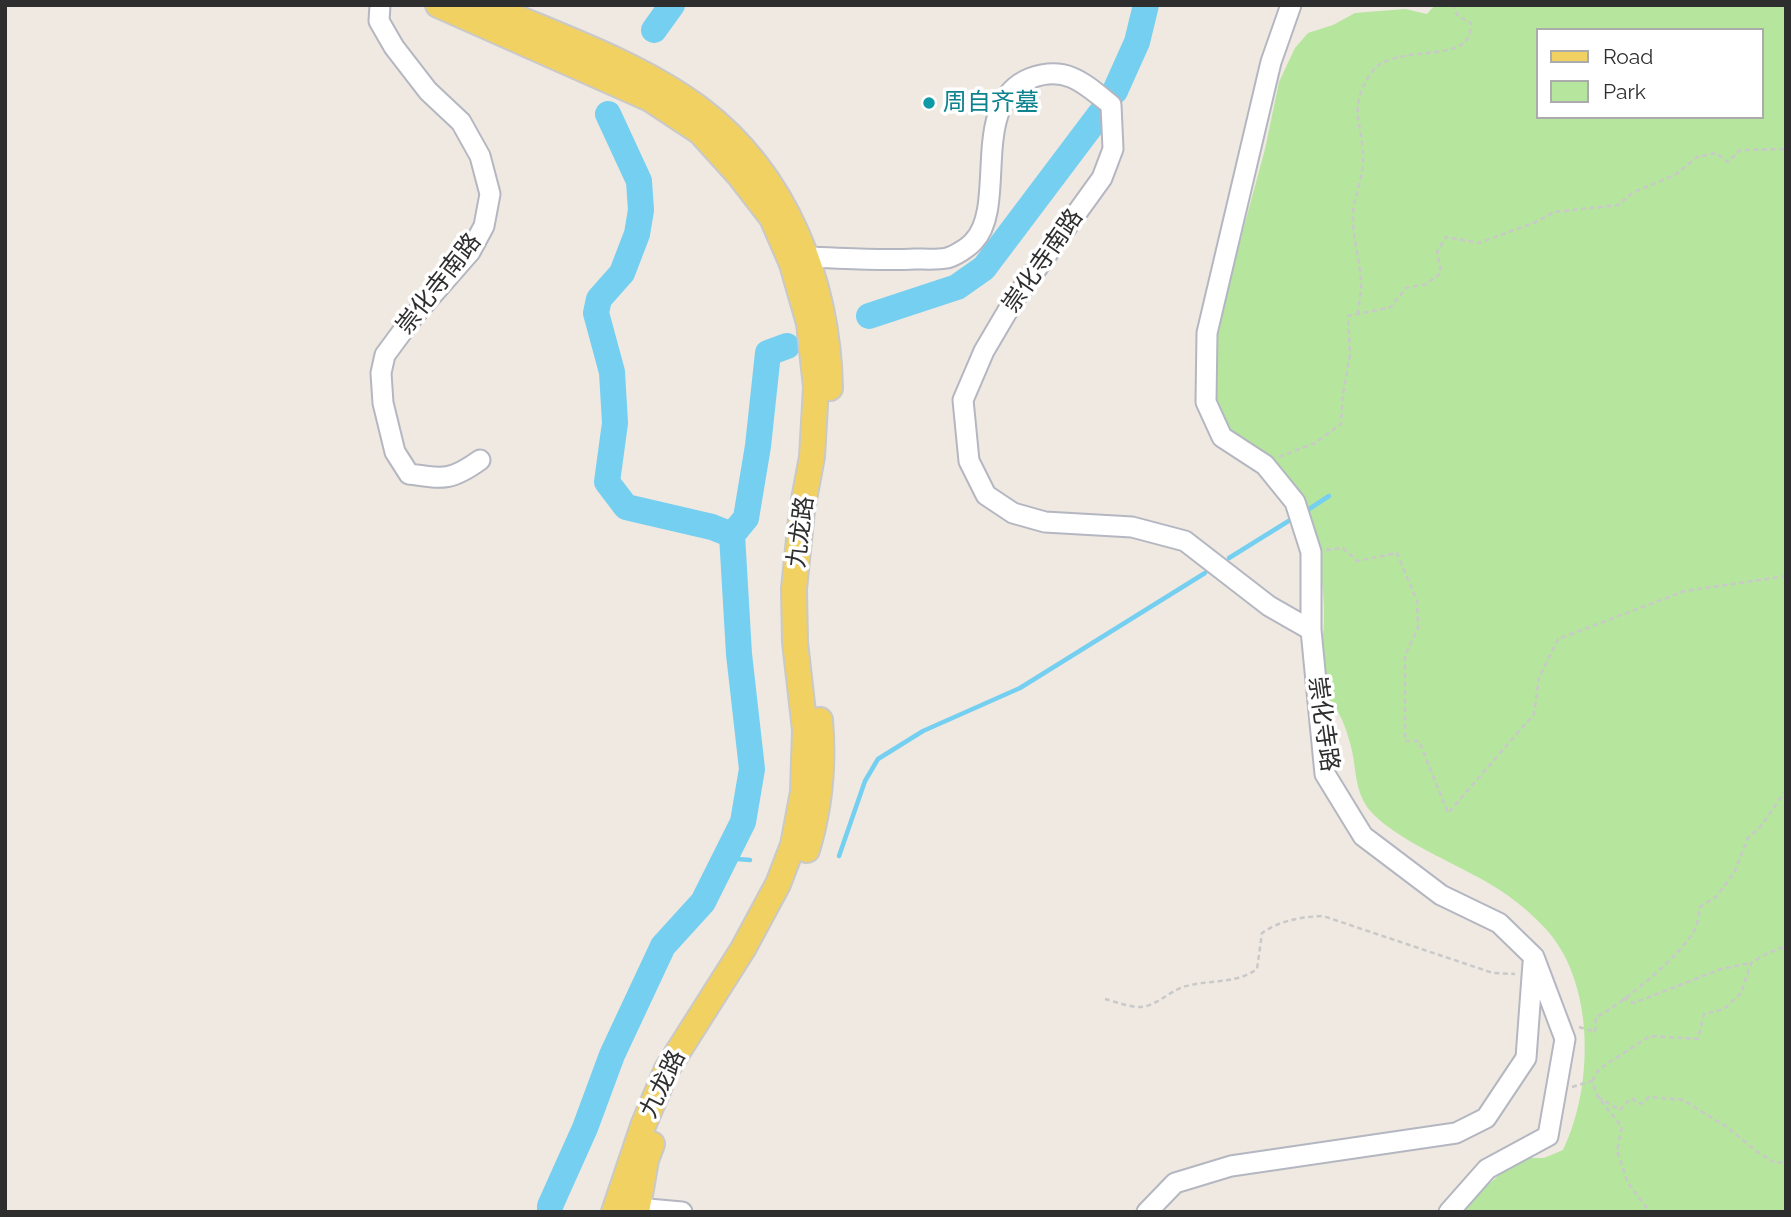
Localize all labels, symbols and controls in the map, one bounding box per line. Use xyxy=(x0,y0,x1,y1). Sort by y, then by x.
legend xyxy=(1536,28,1763,119)
text: Road xyxy=(1603,44,1653,69)
text: Park xyxy=(1603,79,1646,104)
place label: 周自齐墓 xyxy=(943,89,1039,117)
marker: 周自齐墓 xyxy=(921,95,937,111)
street label: 崇化寺南路 xyxy=(997,204,1089,318)
street label: 崇化寺南路 xyxy=(391,228,487,340)
street label: 九龙路 xyxy=(782,495,820,569)
street label: 崇化寺路 xyxy=(1302,674,1344,774)
street label: 九龙路 xyxy=(634,1045,692,1123)

